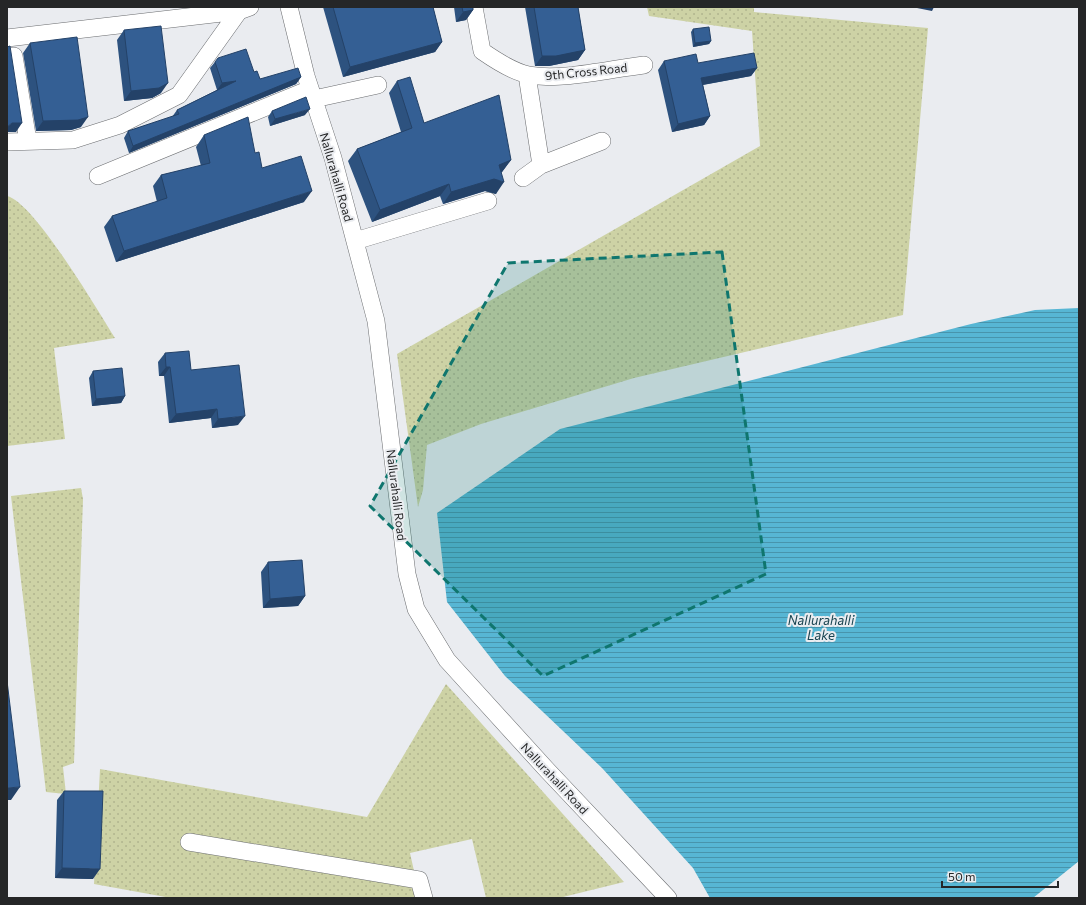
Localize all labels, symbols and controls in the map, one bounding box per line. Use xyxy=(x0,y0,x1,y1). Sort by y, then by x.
street label: 9th Cross Road xyxy=(544,60,628,82)
street label: Nallurahalli Road xyxy=(318,131,356,223)
street label: Nallurahalli Road xyxy=(384,449,410,541)
water label: Nallurahalli Lake xyxy=(788,612,855,643)
street label: Nallurahalli Road xyxy=(519,740,591,816)
scale bar xyxy=(942,863,1058,889)
text: 50 m xyxy=(948,869,976,883)

